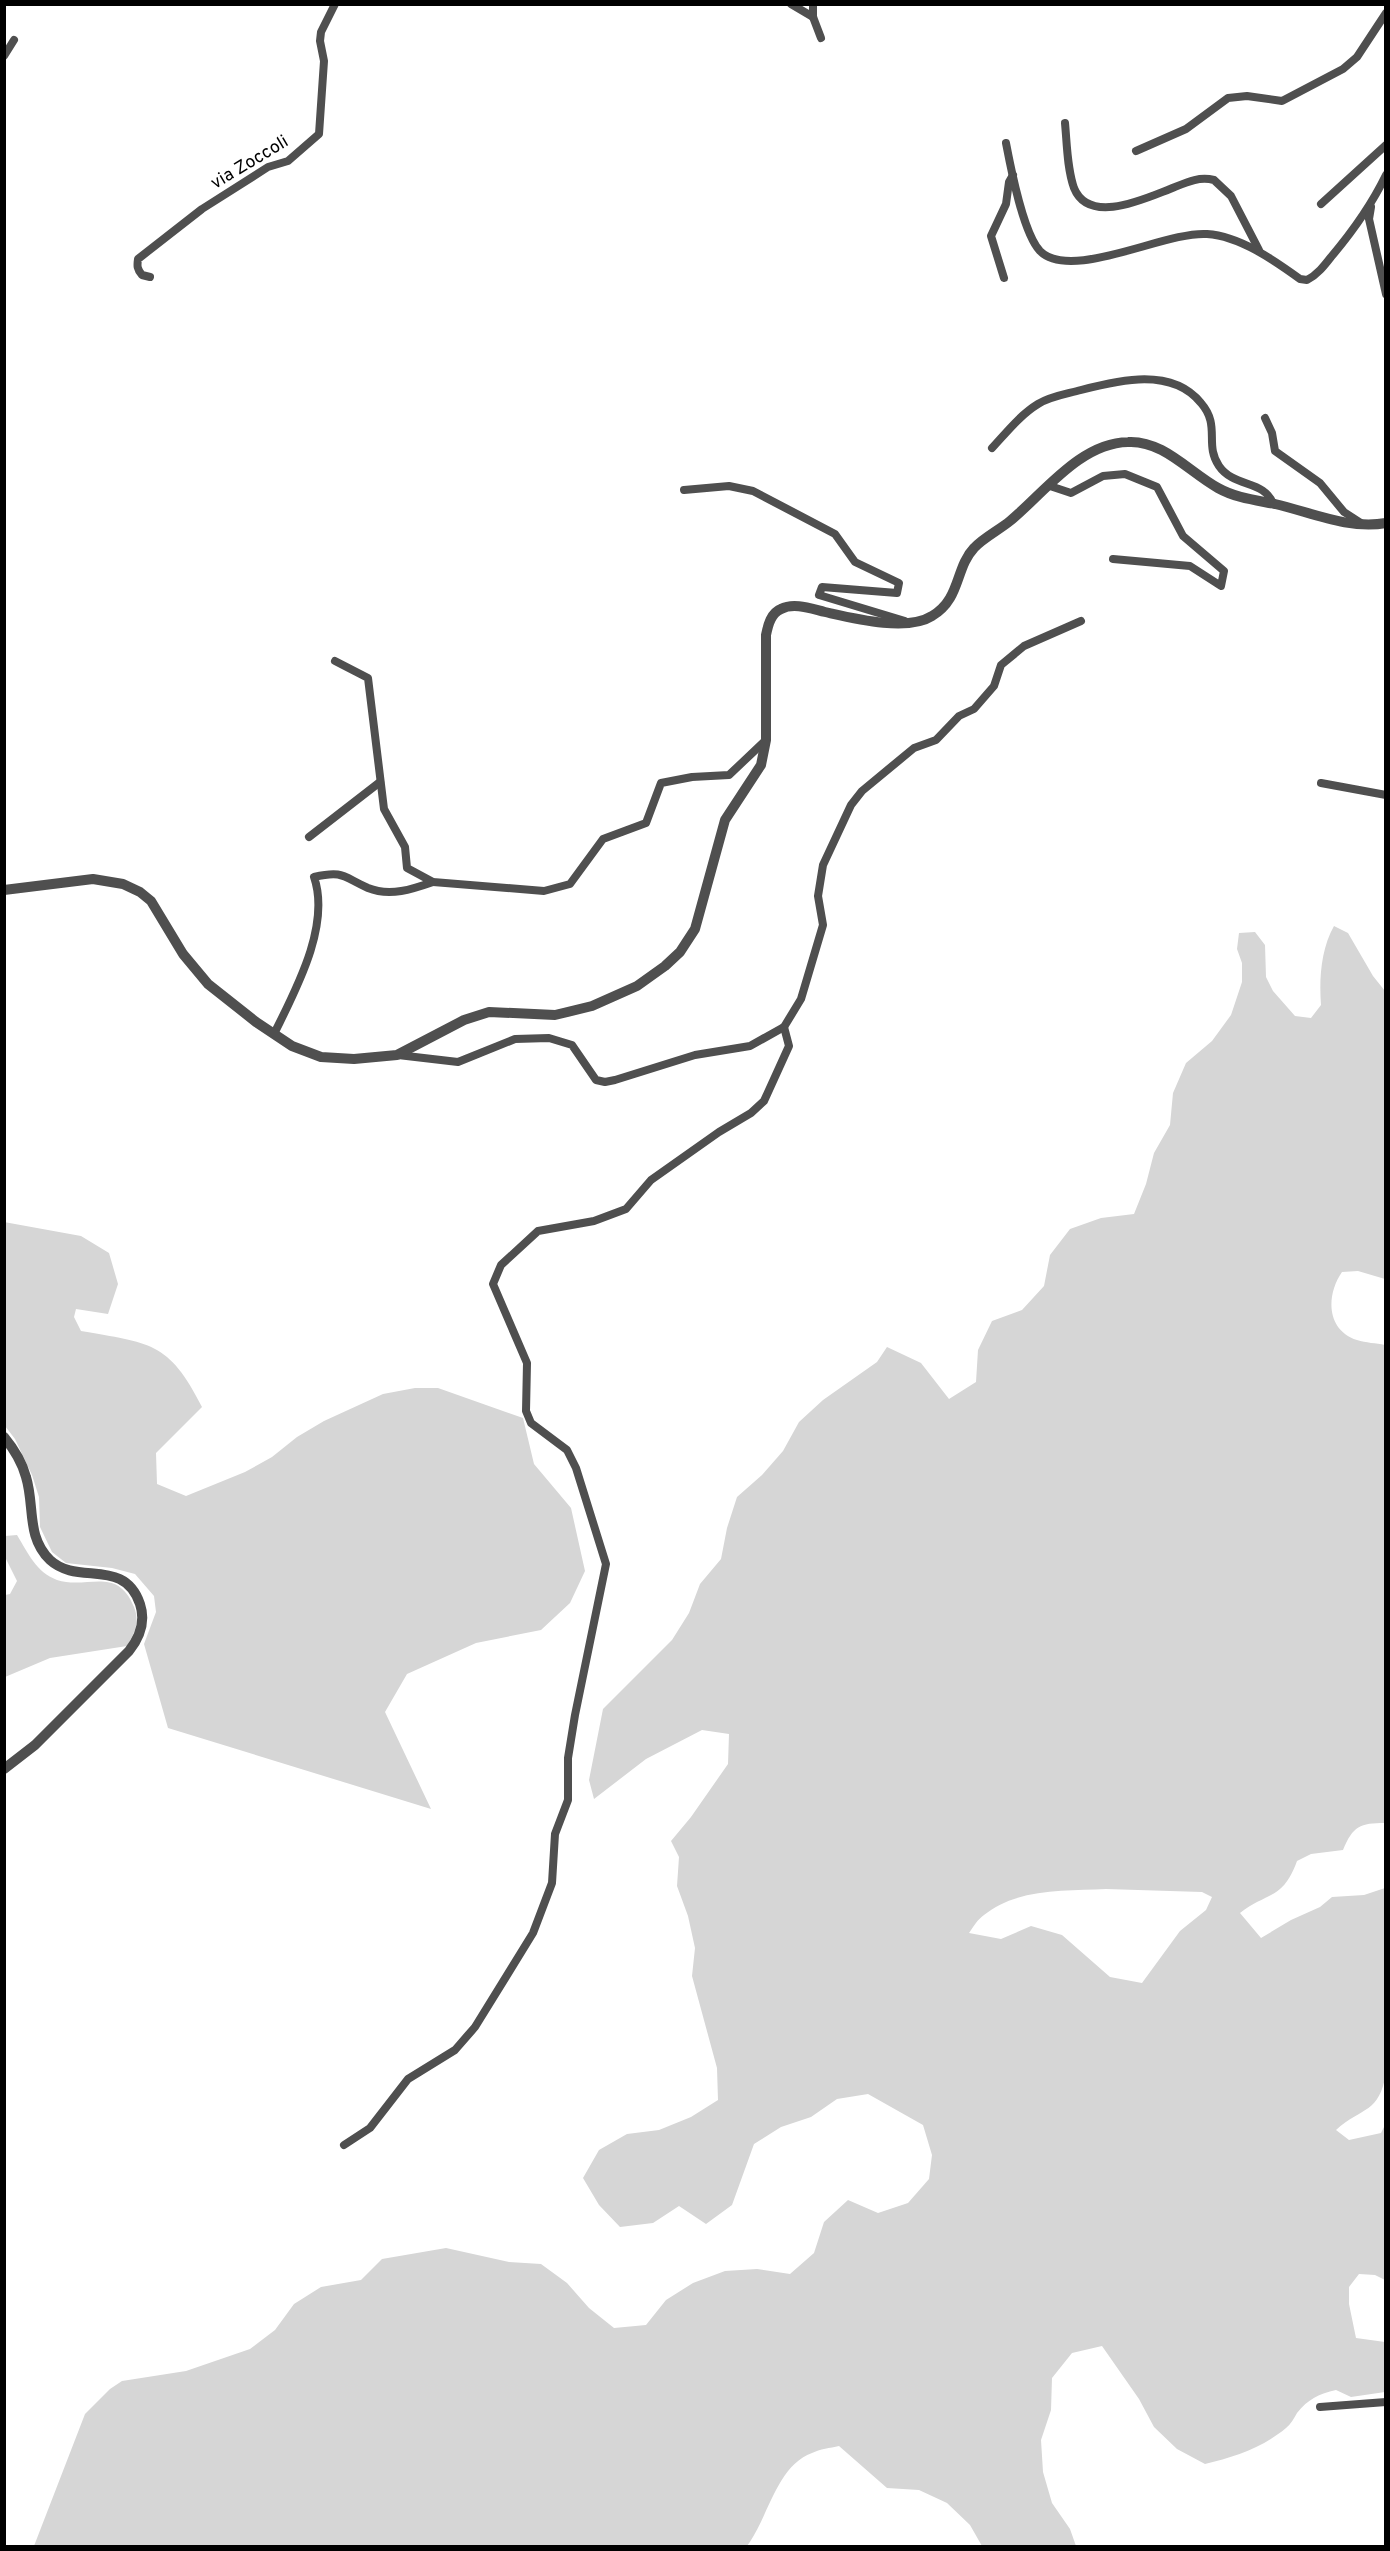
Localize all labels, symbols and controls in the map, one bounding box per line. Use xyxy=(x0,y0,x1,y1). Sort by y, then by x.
street label: via Zoccoli xyxy=(207,131,293,195)

